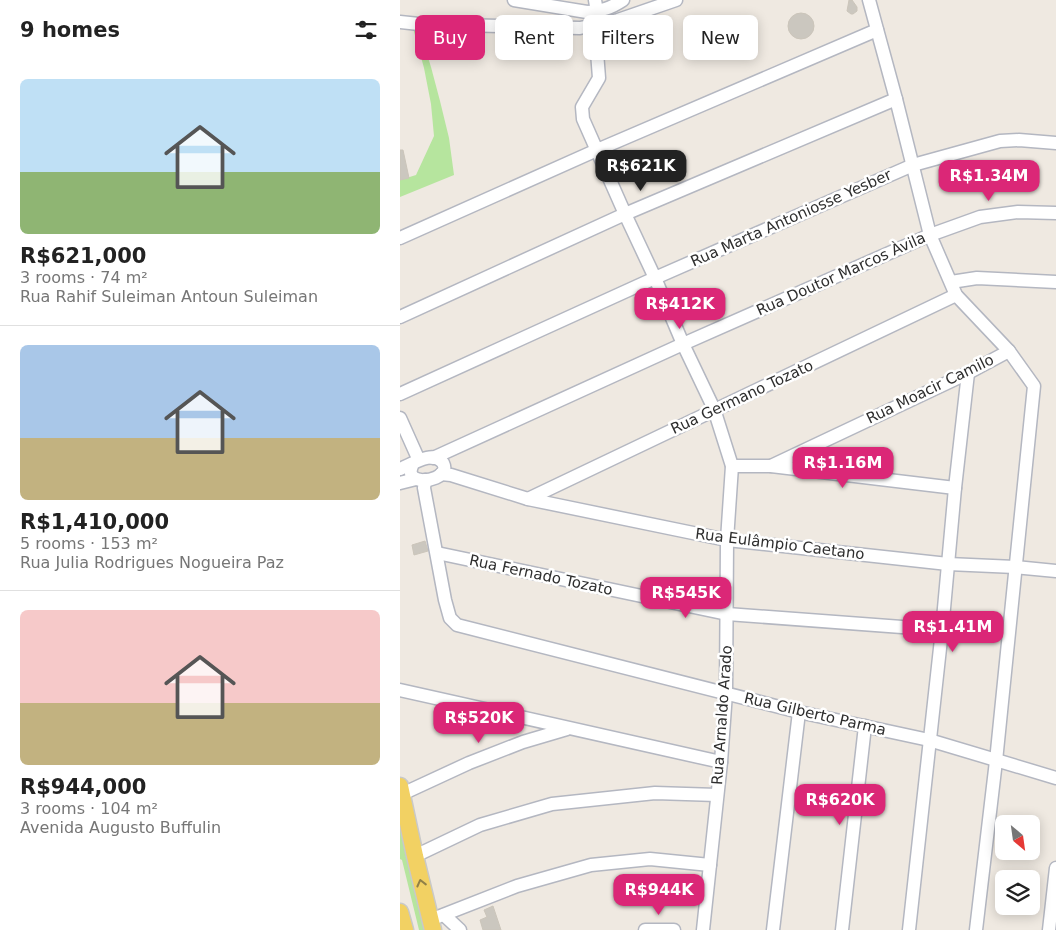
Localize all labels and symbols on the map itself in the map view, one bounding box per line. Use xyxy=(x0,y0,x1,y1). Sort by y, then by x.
pin: R$621K xyxy=(600,150,682,192)
pin: R$1.34M xyxy=(943,160,1035,202)
street label: Rua Marta Antoniosse Yesber xyxy=(688,165,895,271)
street label: Rua Doutor Marcos Àvila xyxy=(753,228,928,319)
pin: R$412K xyxy=(639,288,721,330)
street label: Rua Moacir Camilo xyxy=(863,350,997,428)
street label: Rua Germano Tozato xyxy=(668,356,816,438)
pin: R$1.16M xyxy=(797,446,889,489)
street label: Rua Eulâmpio Caetano xyxy=(694,525,866,563)
street label: Rua Fernado Tozato xyxy=(468,551,614,599)
pin: R$545K xyxy=(645,576,727,619)
pin: R$1.41M xyxy=(907,610,999,653)
street label: Rua Arnaldo Arado xyxy=(708,645,736,785)
street label: Rua Gilberto Parma xyxy=(742,689,888,739)
pin: R$520K xyxy=(438,702,520,744)
pin: R$620K xyxy=(799,784,881,826)
north arrow xyxy=(995,815,1040,860)
pin: R$944K xyxy=(618,874,700,916)
one-way arrow xyxy=(416,878,427,887)

